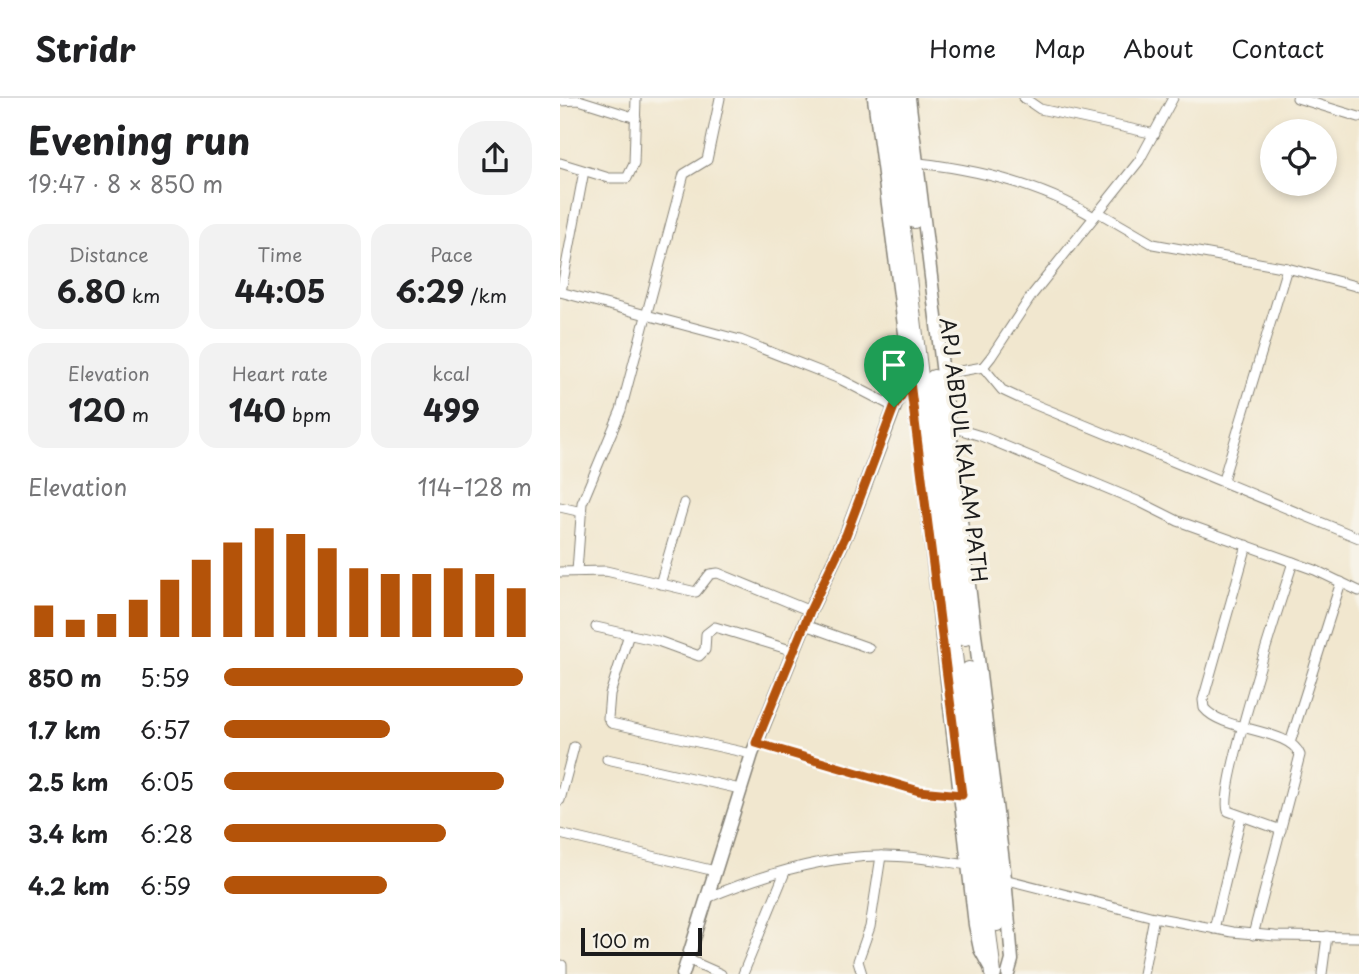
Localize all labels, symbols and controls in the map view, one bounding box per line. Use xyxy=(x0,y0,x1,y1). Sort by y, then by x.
text: Stridr xyxy=(35,23,136,73)
text: Home xyxy=(929,30,996,66)
text: Map xyxy=(1034,30,1085,66)
text: About xyxy=(1123,30,1193,66)
text: Contact xyxy=(1231,30,1324,66)
text: Evening run xyxy=(28,111,250,168)
map controls xyxy=(1260,119,1337,196)
button: locate xyxy=(1260,119,1337,196)
button: share xyxy=(458,121,532,195)
text: 19:47 · 8 × 850 m xyxy=(28,166,223,201)
text: Distance xyxy=(69,240,149,268)
text: Time xyxy=(258,240,302,268)
text: Pace xyxy=(430,240,473,268)
text: 6.80 xyxy=(57,268,126,313)
text: 44:05 xyxy=(234,268,326,313)
text: 6:29 xyxy=(396,268,464,313)
text: km xyxy=(126,281,160,309)
text: /km xyxy=(464,281,507,309)
street label: APJ ABDUL KALAM PATH xyxy=(933,316,997,584)
pin xyxy=(864,335,924,407)
icon: arrive xyxy=(875,346,913,384)
text: Elevation xyxy=(68,359,150,387)
text: Heart rate xyxy=(232,359,328,387)
text: kcal xyxy=(432,359,470,387)
text: 120 xyxy=(68,387,126,432)
text: 140 xyxy=(229,387,286,432)
text: 499 xyxy=(423,387,480,432)
text: m xyxy=(126,400,149,428)
text: bpm xyxy=(286,400,331,428)
text: Elevation xyxy=(28,469,127,504)
text: 114–128 m xyxy=(418,469,532,504)
text: 850 m xyxy=(28,660,102,695)
text: 5:59 xyxy=(140,660,190,695)
text: 1.7 km xyxy=(28,712,101,747)
text: 6:57 xyxy=(140,712,190,747)
text: 2.5 km xyxy=(28,764,108,799)
text: 6:05 xyxy=(140,764,194,799)
text: 3.4 km xyxy=(28,816,108,851)
text: 6:28 xyxy=(140,816,193,851)
text: 4.2 km xyxy=(28,868,110,903)
text: 6:59 xyxy=(140,868,191,903)
scale bar xyxy=(581,925,702,957)
text: 100 m xyxy=(592,926,650,954)

